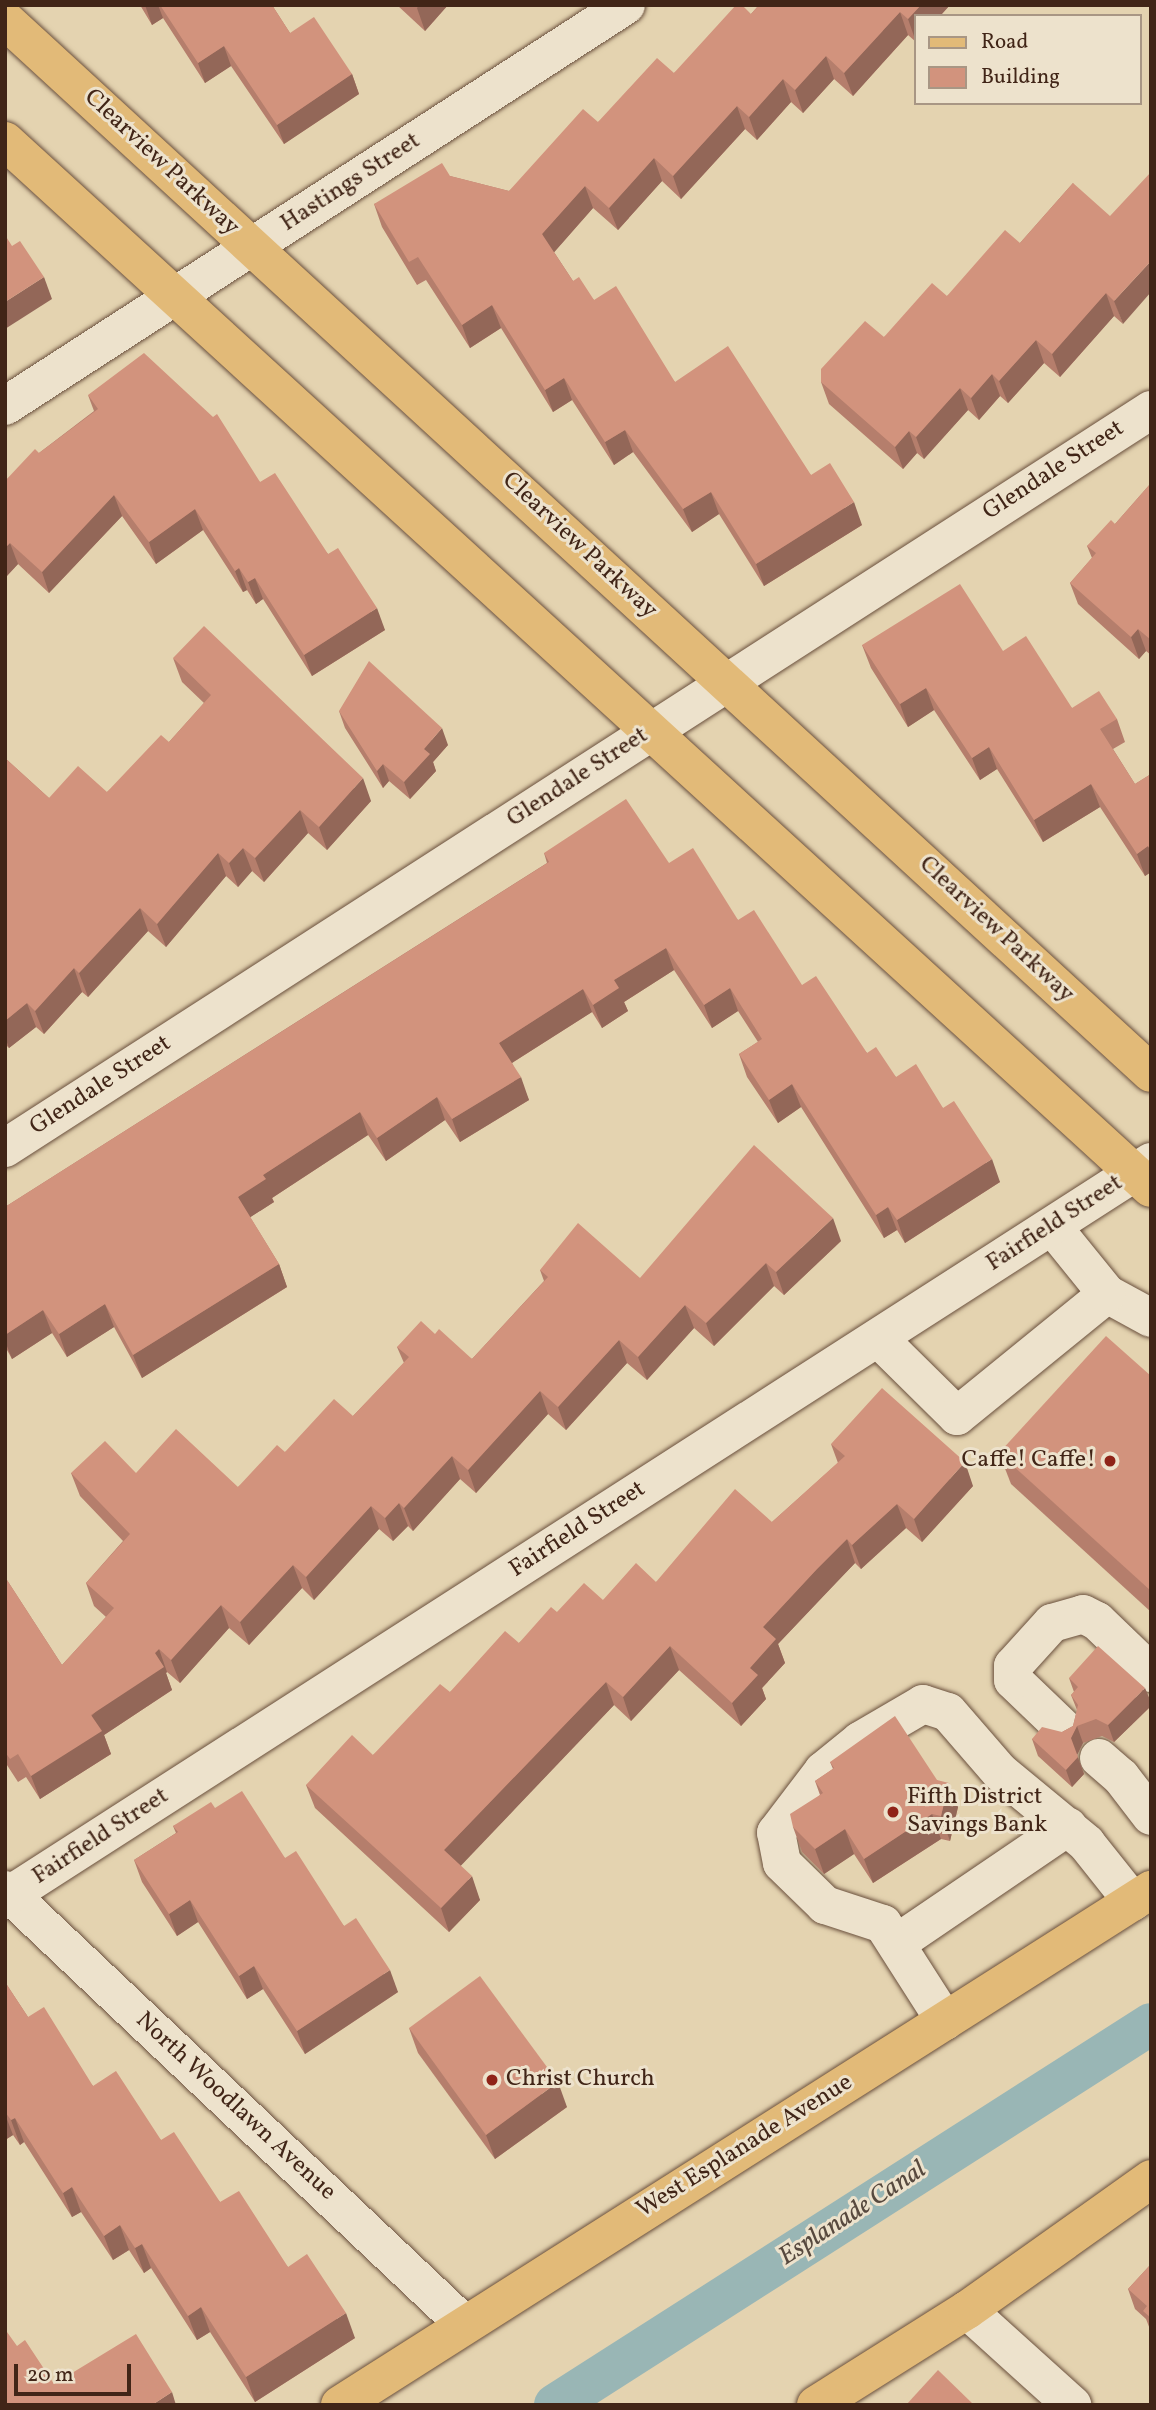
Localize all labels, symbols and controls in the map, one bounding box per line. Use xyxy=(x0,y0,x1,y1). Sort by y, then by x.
legend xyxy=(914,14,1142,105)
text: Road xyxy=(981,28,1028,57)
text: Building xyxy=(981,63,1060,92)
street label: Clearview Parkway xyxy=(77,83,245,243)
street label: Hastings Street xyxy=(276,127,426,239)
street label: Glendale Street xyxy=(978,415,1130,527)
street label: Clearview Parkway xyxy=(495,466,663,626)
street label: Glendale Street xyxy=(502,722,654,834)
street label: Clearview Parkway xyxy=(912,850,1080,1010)
street label: Glendale Street xyxy=(25,1030,177,1142)
street label: Fairfield Street xyxy=(982,1169,1128,1279)
place label: Caffe! Caffe! xyxy=(962,1447,1096,1475)
marker: Caffe! Caffe! xyxy=(1102,1453,1118,1469)
street label: Fairfield Street xyxy=(505,1475,651,1585)
street label: Fairfield Street xyxy=(28,1782,174,1892)
place label: Fifth District Savings Bank xyxy=(907,1784,1047,1840)
marker: Fifth District Savings Bank xyxy=(885,1804,901,1820)
street label: North Woodlawn Avenue xyxy=(129,2006,341,2208)
place label: Christ Church xyxy=(506,2066,655,2094)
street label: West Esplanade Avenue xyxy=(632,2069,858,2225)
marker: Christ Church xyxy=(484,2072,500,2088)
water label: Esplanade Canal xyxy=(774,2155,932,2273)
scale bar xyxy=(18,2350,135,2394)
text: 20 m xyxy=(27,2361,73,2390)

